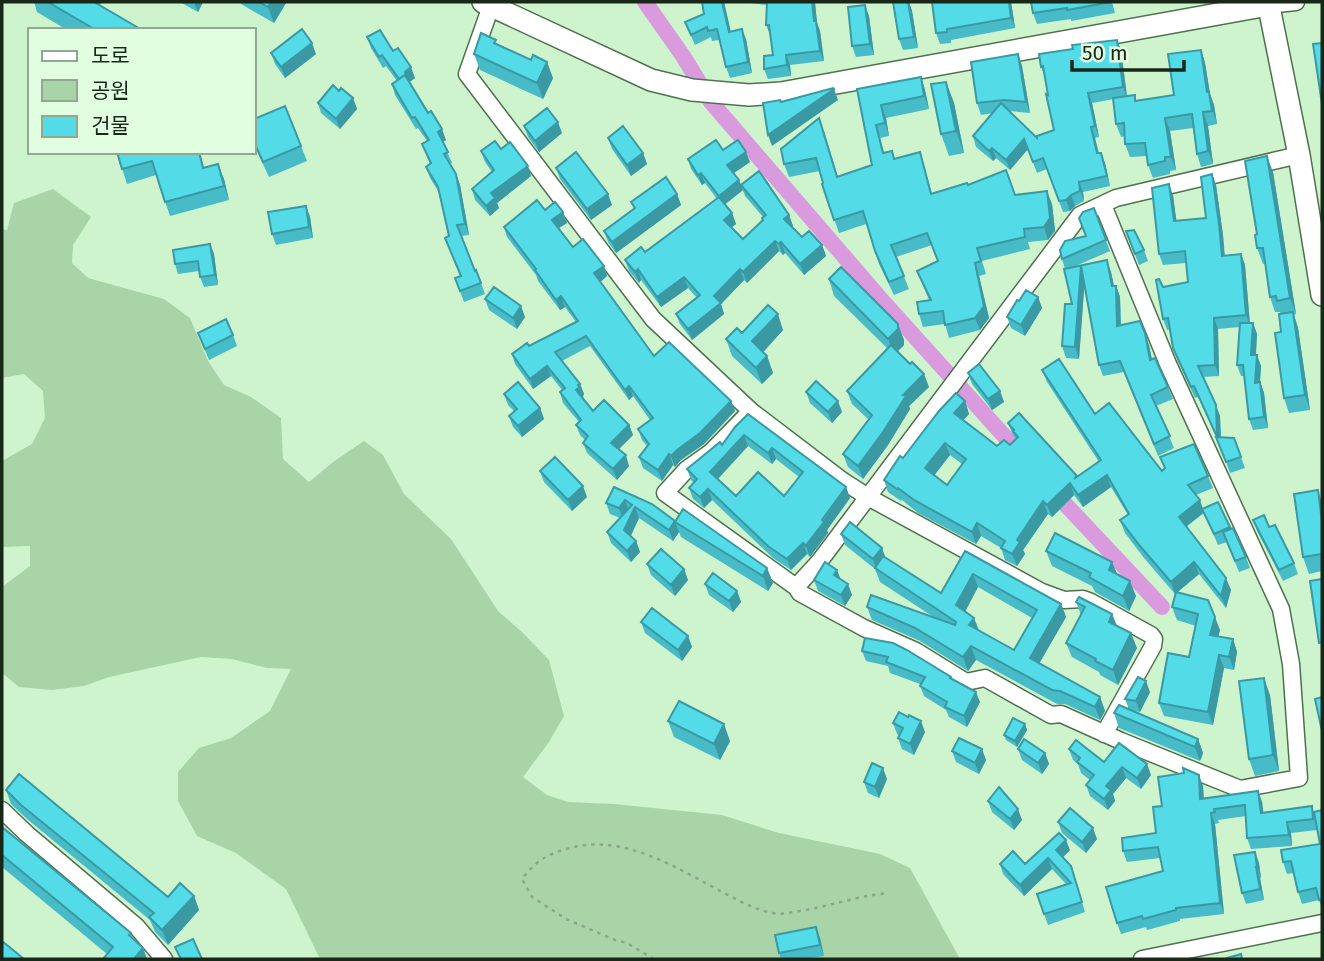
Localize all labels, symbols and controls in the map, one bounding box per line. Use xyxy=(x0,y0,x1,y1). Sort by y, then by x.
legend xyxy=(28,28,256,154)
scale bar xyxy=(1072,28,1184,72)
text: 50 m xyxy=(1082,40,1128,66)
text: 도로 xyxy=(91,43,130,69)
text: 공원 xyxy=(91,78,130,104)
text: 건물 xyxy=(91,113,130,139)

